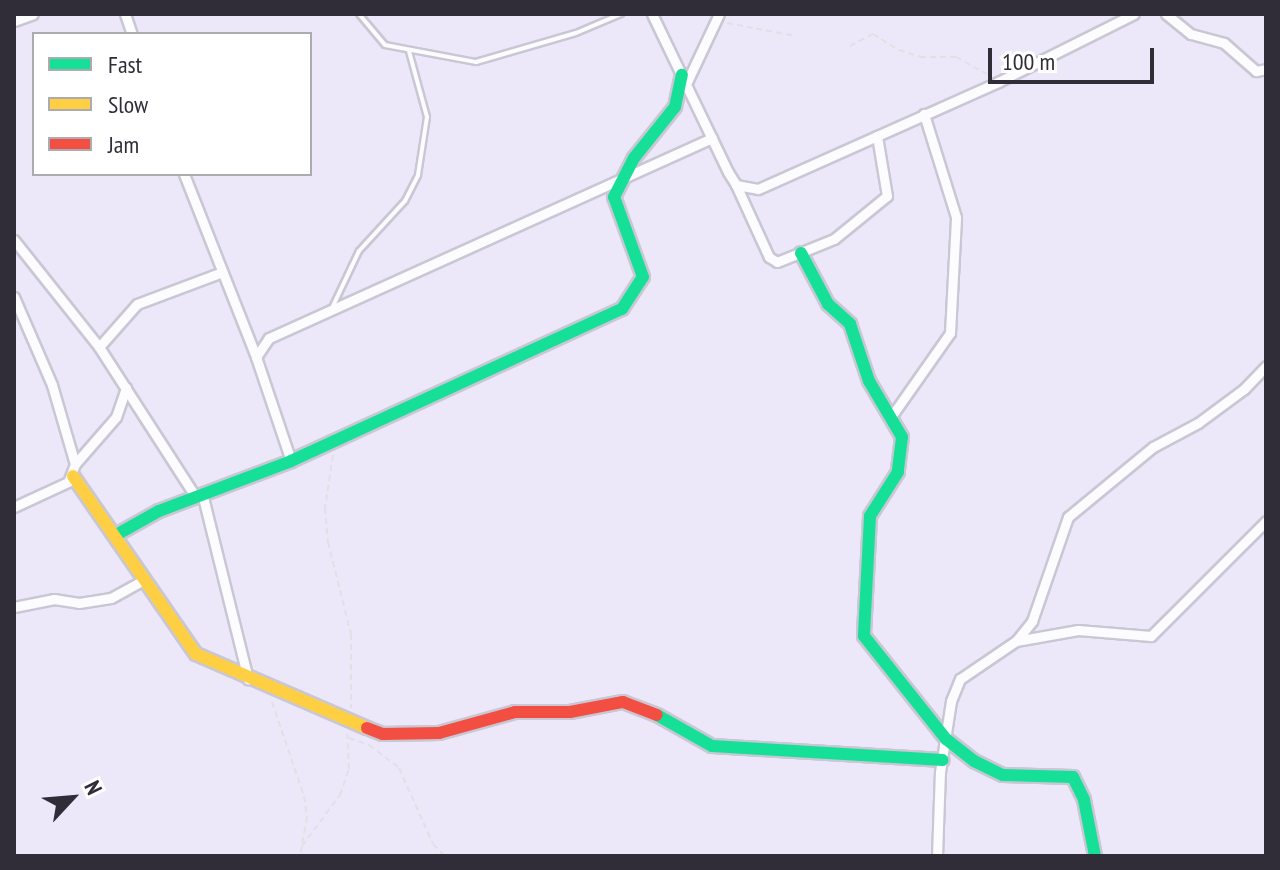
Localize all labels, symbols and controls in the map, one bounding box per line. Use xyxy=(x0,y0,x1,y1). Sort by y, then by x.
legend xyxy=(32,32,312,176)
scale bar xyxy=(992,32,1158,82)
text: 100 m xyxy=(1002,46,1055,77)
text: Fast xyxy=(108,49,142,80)
text: Slow xyxy=(108,89,148,120)
text: Jam xyxy=(108,129,139,160)
north arrow xyxy=(32,758,112,838)
text: N xyxy=(78,776,109,799)

